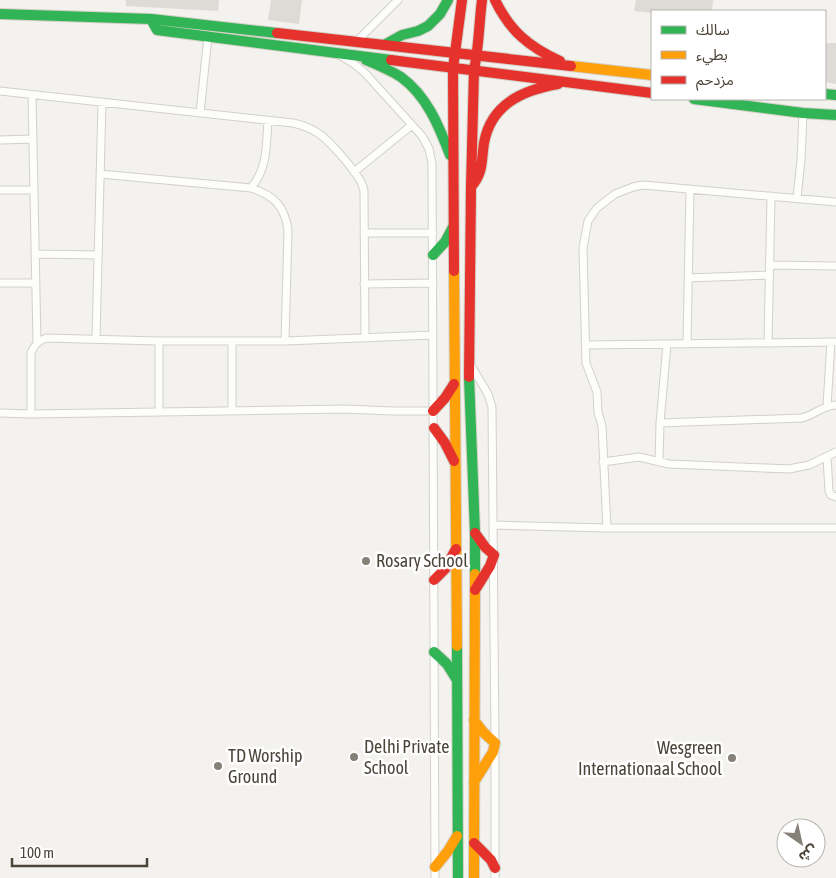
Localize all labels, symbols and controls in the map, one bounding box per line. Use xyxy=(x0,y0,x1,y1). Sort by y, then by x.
legend xyxy=(651,10,826,100)
text: سالك xyxy=(696,21,730,38)
text: بطيء xyxy=(696,46,728,66)
text: مزدحم xyxy=(696,71,734,91)
place label: Rosary School xyxy=(376,550,468,571)
marker: Rosary School xyxy=(360,555,372,567)
place label: Delhi Private School xyxy=(364,736,449,778)
place label: Wesgreen Internationaal School xyxy=(578,737,722,779)
place label: TD Worship Ground xyxy=(228,745,302,787)
marker: Delhi Private School xyxy=(348,751,360,763)
marker: Wesgreen Internationaal School xyxy=(726,752,738,764)
marker: TD Worship Ground xyxy=(212,760,224,772)
north arrow xyxy=(776,818,826,868)
scale bar xyxy=(12,836,148,868)
text: ش xyxy=(796,842,821,866)
text: 100 m xyxy=(20,844,54,861)

